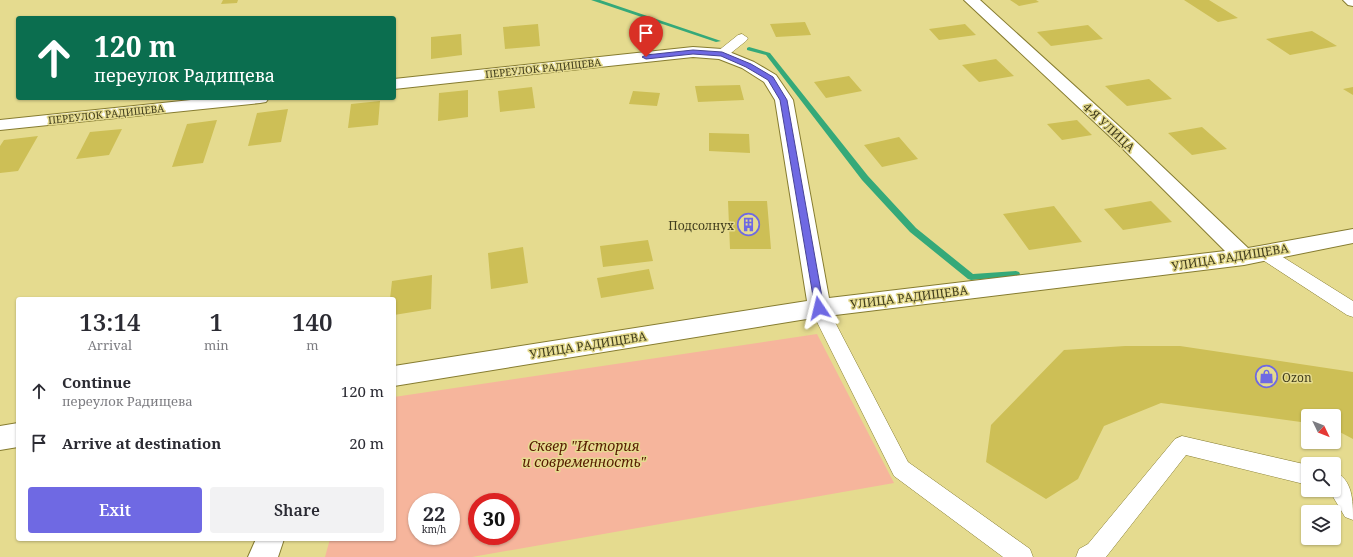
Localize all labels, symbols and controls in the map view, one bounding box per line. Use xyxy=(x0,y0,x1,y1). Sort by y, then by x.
pin xyxy=(629,16,663,57)
icon: arrive xyxy=(635,22,657,44)
text: 120 m xyxy=(94,27,176,65)
icon: ahead xyxy=(28,32,80,84)
street label: ПЕРЕУЛОК РАДИЩЕВА xyxy=(484,55,603,81)
text: переулок Радищева xyxy=(94,63,275,87)
street label: 4-Я УЛИЦА xyxy=(1079,98,1139,156)
street label: ПЕРЕУЛОК РАДИЩЕВА xyxy=(47,101,166,127)
building icon: Подсолнух xyxy=(736,212,762,238)
place label: Подсолнух xyxy=(668,217,734,234)
street label: УЛИЦА РАДИЩЕВА xyxy=(1170,239,1290,275)
street label: УЛИЦА РАДИЩЕВА xyxy=(849,281,969,313)
position arrow xyxy=(798,287,840,329)
text: 13:14 xyxy=(79,305,141,338)
text: 1 xyxy=(210,305,223,338)
text: 140 xyxy=(292,305,333,338)
street label: УЛИЦА РАДИЩЕВА xyxy=(528,327,648,363)
text: Arrival xyxy=(88,336,132,354)
text: min xyxy=(204,336,229,354)
text: m xyxy=(306,336,318,354)
shop icon: Ozon xyxy=(1253,364,1279,390)
place label: Ozon xyxy=(1282,369,1312,386)
text: Continue xyxy=(62,372,131,392)
icon: ahead xyxy=(28,380,50,402)
text: 120 m xyxy=(341,381,384,401)
text: переулок Радищева xyxy=(62,392,193,410)
north arrow xyxy=(1301,409,1341,449)
map controls xyxy=(1301,409,1341,545)
icon: arrive xyxy=(28,432,50,454)
text: Arrive at destination xyxy=(62,433,221,453)
text: 20 m xyxy=(349,433,384,453)
park label: Сквер "История и современность" xyxy=(522,436,647,471)
button: search xyxy=(1301,457,1341,497)
button: Exit xyxy=(28,487,202,533)
button: Share xyxy=(210,487,384,533)
speed limit sign: 30 xyxy=(468,493,520,545)
text: 22 xyxy=(423,500,445,527)
button: layers xyxy=(1301,505,1341,545)
text: km/h xyxy=(422,522,446,536)

